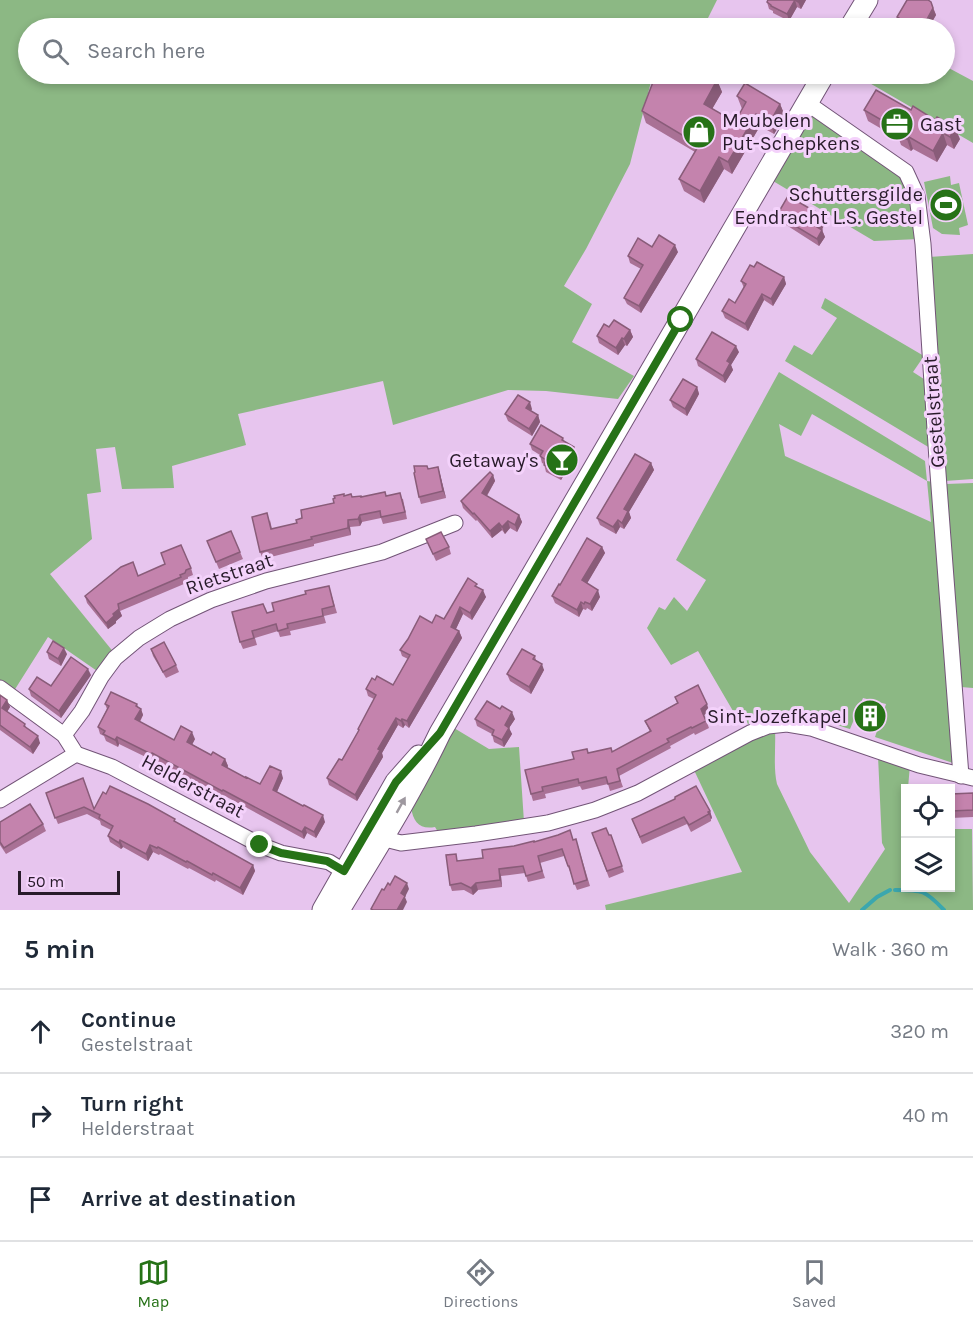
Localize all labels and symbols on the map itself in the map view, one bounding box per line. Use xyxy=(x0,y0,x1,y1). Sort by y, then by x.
office icon: Gast xyxy=(879,106,915,142)
place label: Meubelen Put-Schepkens xyxy=(722,109,860,155)
place label: Gast xyxy=(920,113,962,136)
shop icon: Meubelen Put-Schepkens xyxy=(681,114,717,150)
place label: Schuttersgilde Eendracht L.S. Gestel xyxy=(734,183,923,229)
sports icon: Schuttersgilde Eendracht L.S. Gestel xyxy=(928,187,964,223)
route start xyxy=(667,306,693,332)
street label: Gestelstraat xyxy=(919,355,949,469)
bar icon: Getaway's xyxy=(544,442,580,478)
place label: Getaway's xyxy=(449,449,539,472)
street label: Rietstraat xyxy=(182,548,276,600)
building icon: Sint-Jozefkapel xyxy=(852,698,888,734)
place label: Sint-Jozefkapel xyxy=(707,705,847,728)
street label: Helderstraat xyxy=(138,749,249,823)
one-way arrow xyxy=(396,797,406,814)
route end xyxy=(246,831,272,857)
scale bar xyxy=(18,868,120,896)

